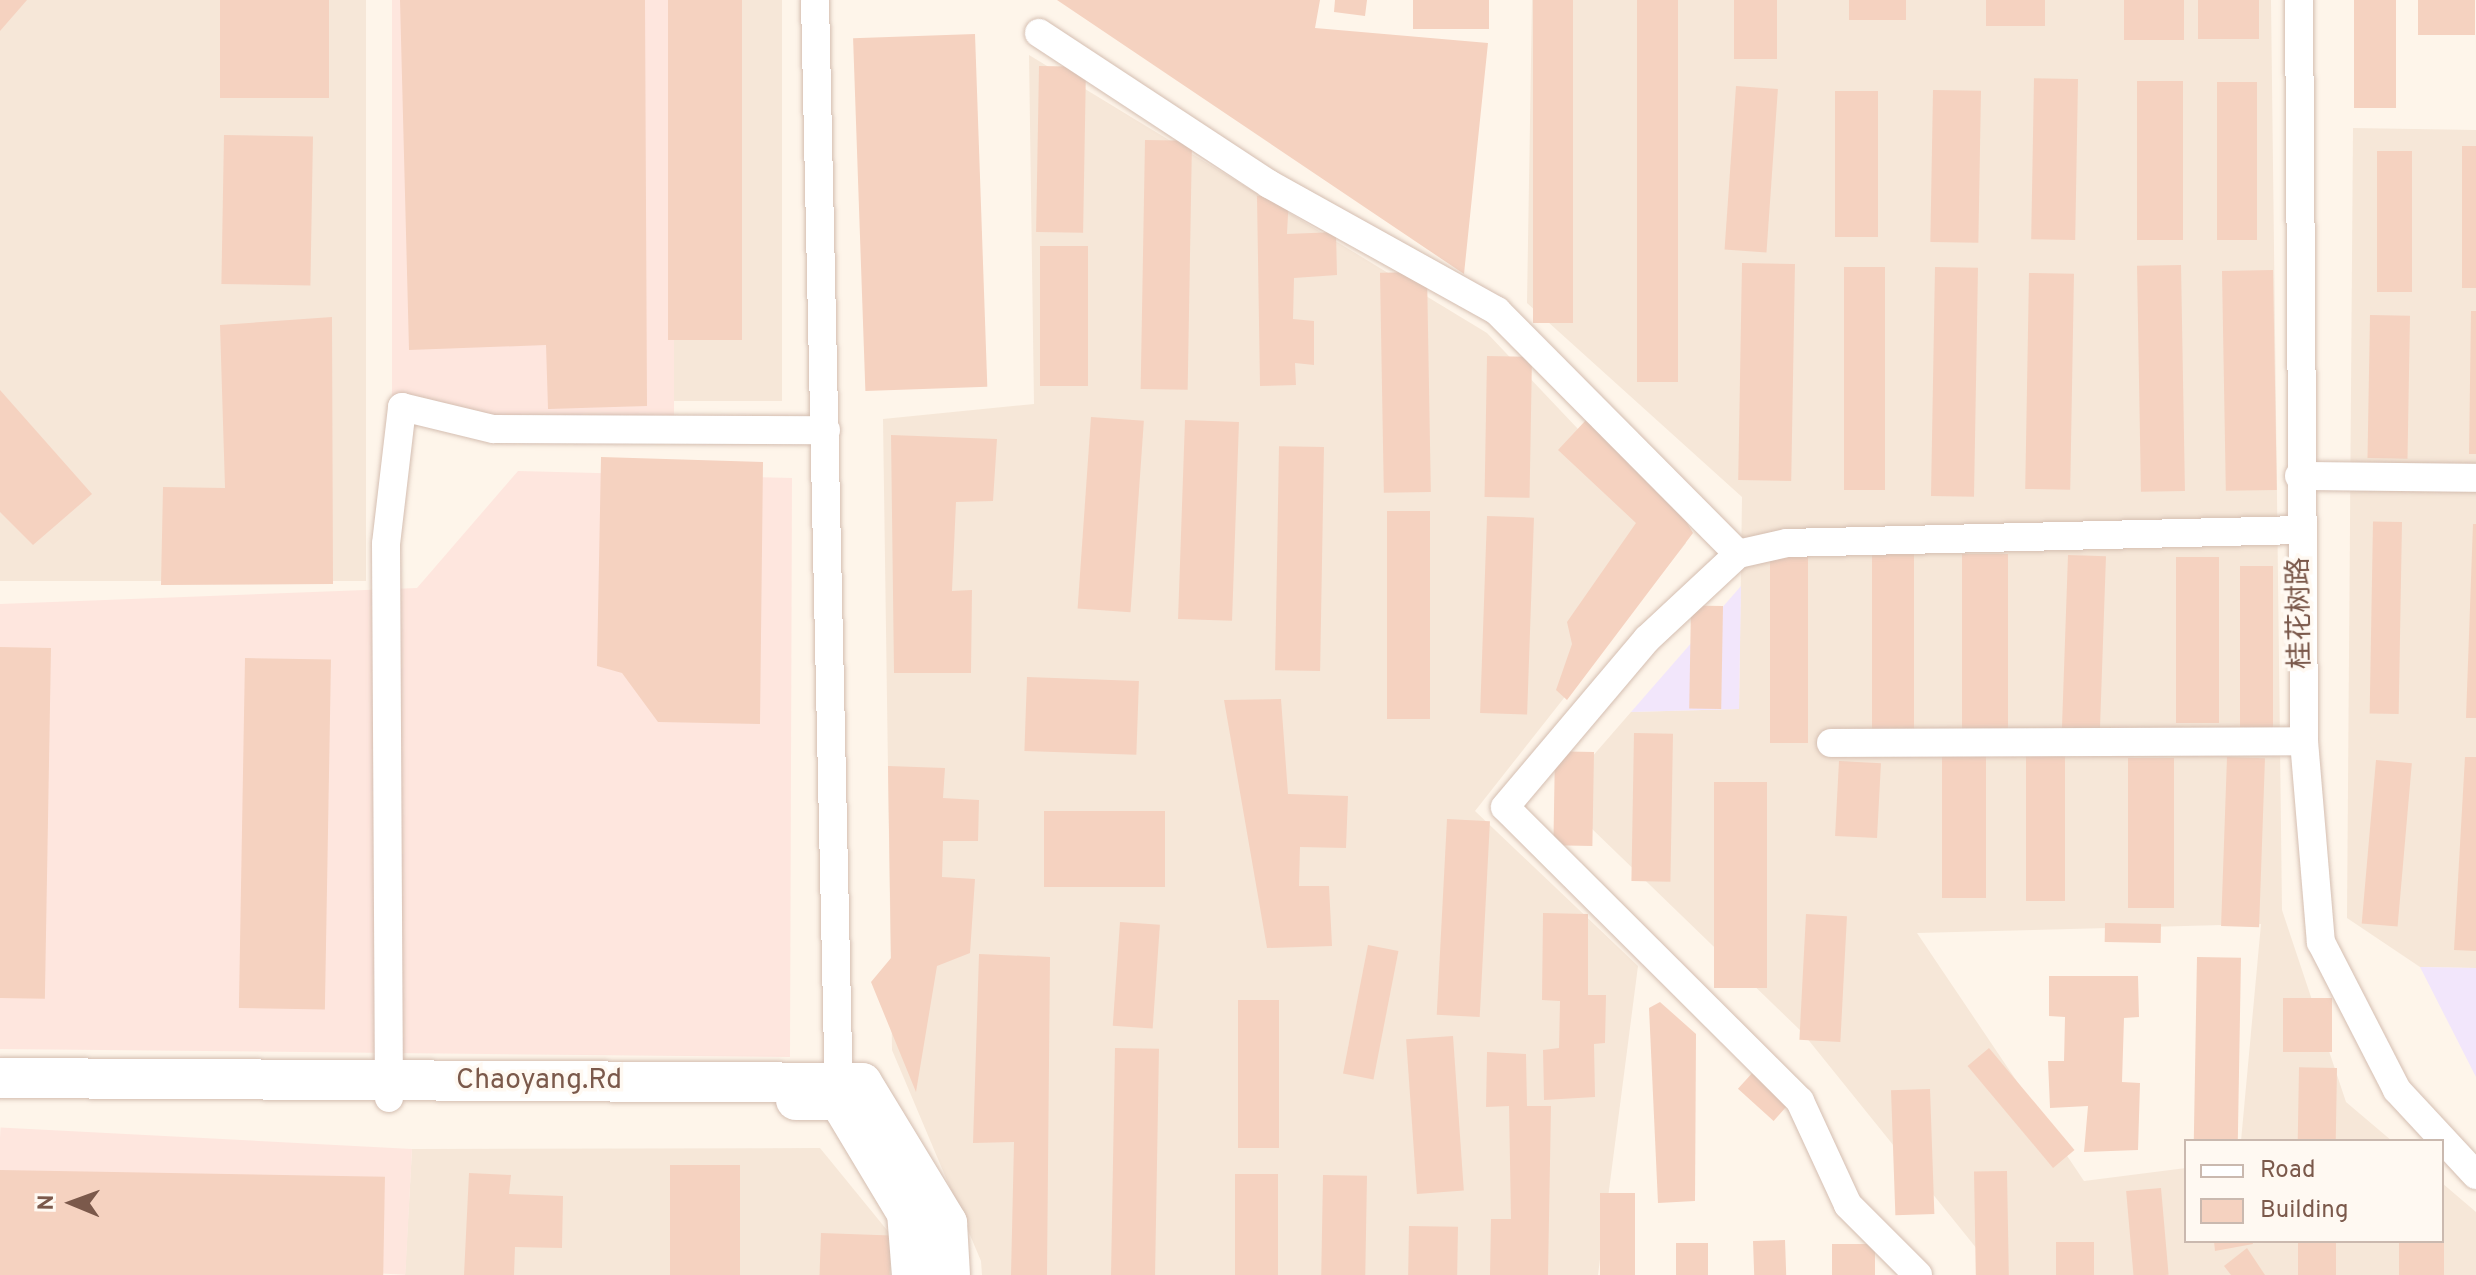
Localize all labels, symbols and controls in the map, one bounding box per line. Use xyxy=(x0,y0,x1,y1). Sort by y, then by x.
street label: 桂花树路 xyxy=(2283,557,2319,669)
street label: Chaoyang.Rd xyxy=(456,1064,622,1098)
legend xyxy=(2184,1139,2444,1243)
text: Road xyxy=(2260,1156,2316,1186)
north arrow xyxy=(32,1163,112,1243)
text: N xyxy=(34,1194,61,1211)
text: Building xyxy=(2260,1196,2349,1226)

